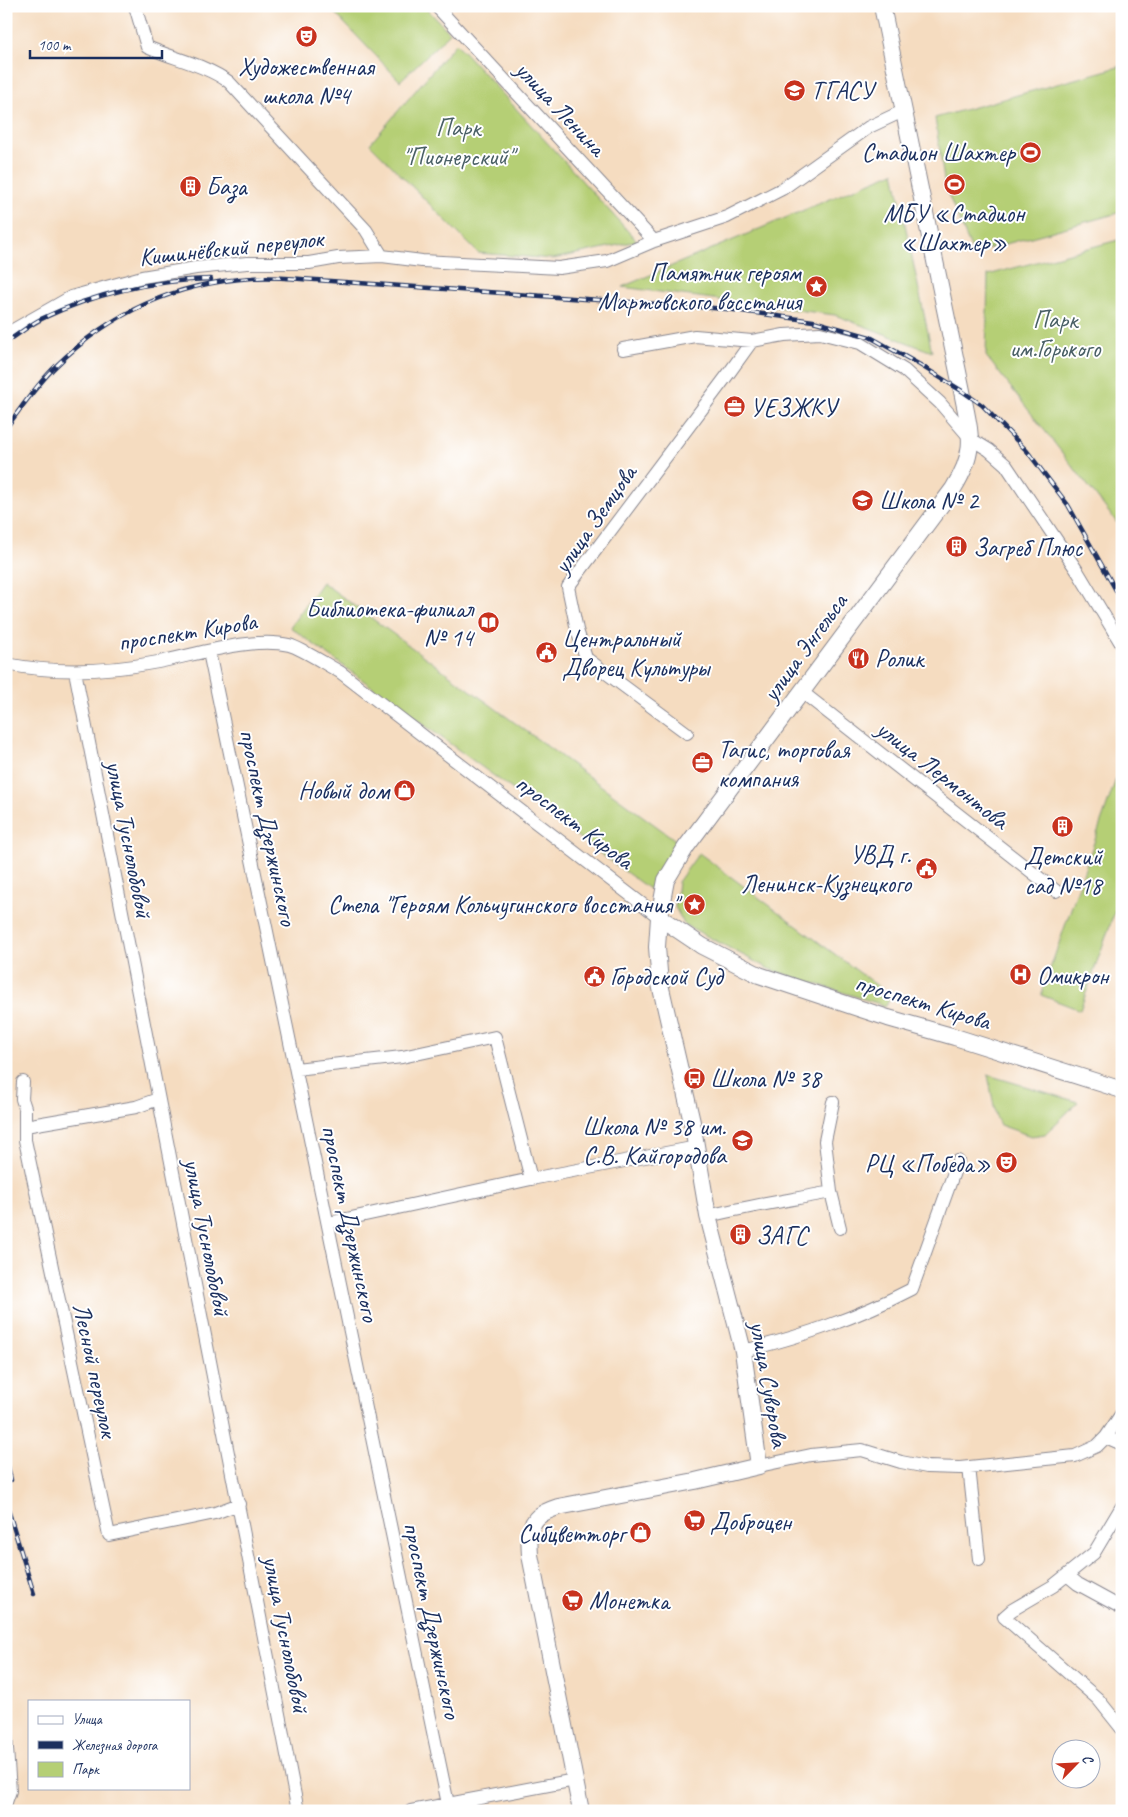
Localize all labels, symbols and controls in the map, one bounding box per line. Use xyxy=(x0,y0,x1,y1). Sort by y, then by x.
theatre icon: Художественная школа №4 xyxy=(294,25,318,49)
scale bar xyxy=(30,28,162,60)
text: 100 m xyxy=(38,36,72,55)
place label: Художественная школа №4 xyxy=(238,51,376,112)
street label: улица Ленина xyxy=(507,53,614,165)
place label: ТГАСУ xyxy=(811,75,878,107)
school or university icon: ТГАСУ xyxy=(783,78,807,102)
park label: Парк "Пионерский" xyxy=(402,112,519,173)
place label: Стадион Шахтер xyxy=(862,137,1017,169)
sports icon: Стадион Шахтер xyxy=(1019,140,1043,164)
place label: База xyxy=(206,171,248,204)
sports icon: МБУ «Стадион «Шахтер» xyxy=(942,172,966,196)
building icon: База xyxy=(178,174,202,198)
place label: МБУ «Стадион «Шахтер» xyxy=(884,198,1026,259)
street label: Кишинёвский переулок xyxy=(138,222,327,274)
place label: Памятник героям Мартовского восстания xyxy=(598,257,803,318)
place icon: Памятник героям Мартовского восстания xyxy=(805,274,829,298)
park label: Парк им.Горького xyxy=(1010,304,1102,365)
place label: УЕЗЖКУ xyxy=(750,392,840,424)
office icon: УЕЗЖКУ xyxy=(722,395,746,419)
street label: улица Земцова xyxy=(545,457,645,582)
place label: Школа № 2 xyxy=(879,485,980,517)
school or university icon: Школа № 2 xyxy=(851,488,875,512)
place label: Загреб Плюс xyxy=(973,532,1083,564)
building icon: Загреб Плюс xyxy=(945,535,969,559)
street label: улица Энгельса xyxy=(754,586,856,709)
place label: Библиотека-филиал № 14 xyxy=(306,593,476,654)
street label: проспект Кирова xyxy=(116,605,261,659)
library icon: Библиотека-филиал № 14 xyxy=(477,610,501,634)
place label: Центральный Дворец Культуры xyxy=(562,623,711,684)
public building icon: Центральный Дворец Культуры xyxy=(534,640,558,664)
place label: Ролик xyxy=(875,643,925,675)
restaurant icon: Ролик xyxy=(847,646,871,670)
street label: улица Лермонтова xyxy=(868,712,1017,838)
street label: проспект Дзержинского xyxy=(231,726,305,930)
place label: Тагис, торговая компания xyxy=(718,734,851,795)
office icon: Тагис, торговая компания xyxy=(690,751,714,775)
street label: улица Туснолобовой xyxy=(98,756,160,922)
street label: проспект Кирова xyxy=(509,767,641,878)
place label: Новый дом xyxy=(298,775,391,807)
shop icon: Новый дом xyxy=(393,778,417,802)
building icon: Детский сад №18 xyxy=(1051,815,1075,839)
place label: УВД г. Ленинск-Кузнецкого xyxy=(741,839,912,901)
place label: Детский сад №18 xyxy=(1024,841,1104,902)
public building icon: УВД г. Ленинск-Кузнецкого xyxy=(915,856,939,880)
place label: Стела "Героям Кольчугинского восстания" xyxy=(328,889,683,921)
place icon: Стела "Героям Кольчугинского восстания" xyxy=(682,892,706,916)
place label: Омикрон xyxy=(1037,960,1110,992)
place label: Городской Суд xyxy=(610,961,724,993)
hospital icon: Омикрон xyxy=(1009,963,1033,987)
public building icon: Городской Суд xyxy=(582,964,606,988)
street label: проспект Кирова xyxy=(851,966,996,1038)
place label: Школа № 38 xyxy=(710,1063,823,1095)
bus stop icon: Школа № 38 xyxy=(682,1066,706,1090)
place label: Школа № 38 им. С.В. Кайгородова xyxy=(582,1111,728,1172)
street label: проспект Дзержинского xyxy=(313,1122,387,1326)
school or university icon: Школа № 38 им. С.В. Кайгородова xyxy=(730,1128,754,1152)
place label: РЦ «Победа» xyxy=(865,1148,991,1180)
theatre icon: РЦ «Победа» xyxy=(995,1151,1019,1175)
street label: улица Туснолобовой xyxy=(176,1154,238,1320)
place label: ЗАГС xyxy=(756,1220,810,1252)
building icon: ЗАГС xyxy=(728,1223,752,1247)
street label: Лесной переулок xyxy=(65,1300,125,1443)
street label: улица Суворова xyxy=(742,1317,796,1452)
place label: Доброцен xyxy=(710,1506,793,1538)
supermarket icon: Доброцен xyxy=(682,1509,706,1533)
place label: Сибцветторг xyxy=(518,1518,628,1550)
street label: проспект Дзержинского xyxy=(395,1519,469,1723)
shop icon: Сибцветторг xyxy=(629,1521,653,1545)
street label: улица Туснолобовой xyxy=(255,1551,317,1717)
place label: Монетка xyxy=(589,1585,672,1617)
supermarket icon: Монетка xyxy=(561,1588,585,1612)
legend xyxy=(28,1700,190,1790)
text: Улица xyxy=(72,1710,103,1729)
text: Железная дорога xyxy=(72,1736,159,1755)
north arrow xyxy=(1050,1740,1100,1790)
text: С xyxy=(1078,1752,1097,1767)
text: Парк xyxy=(72,1760,100,1779)

